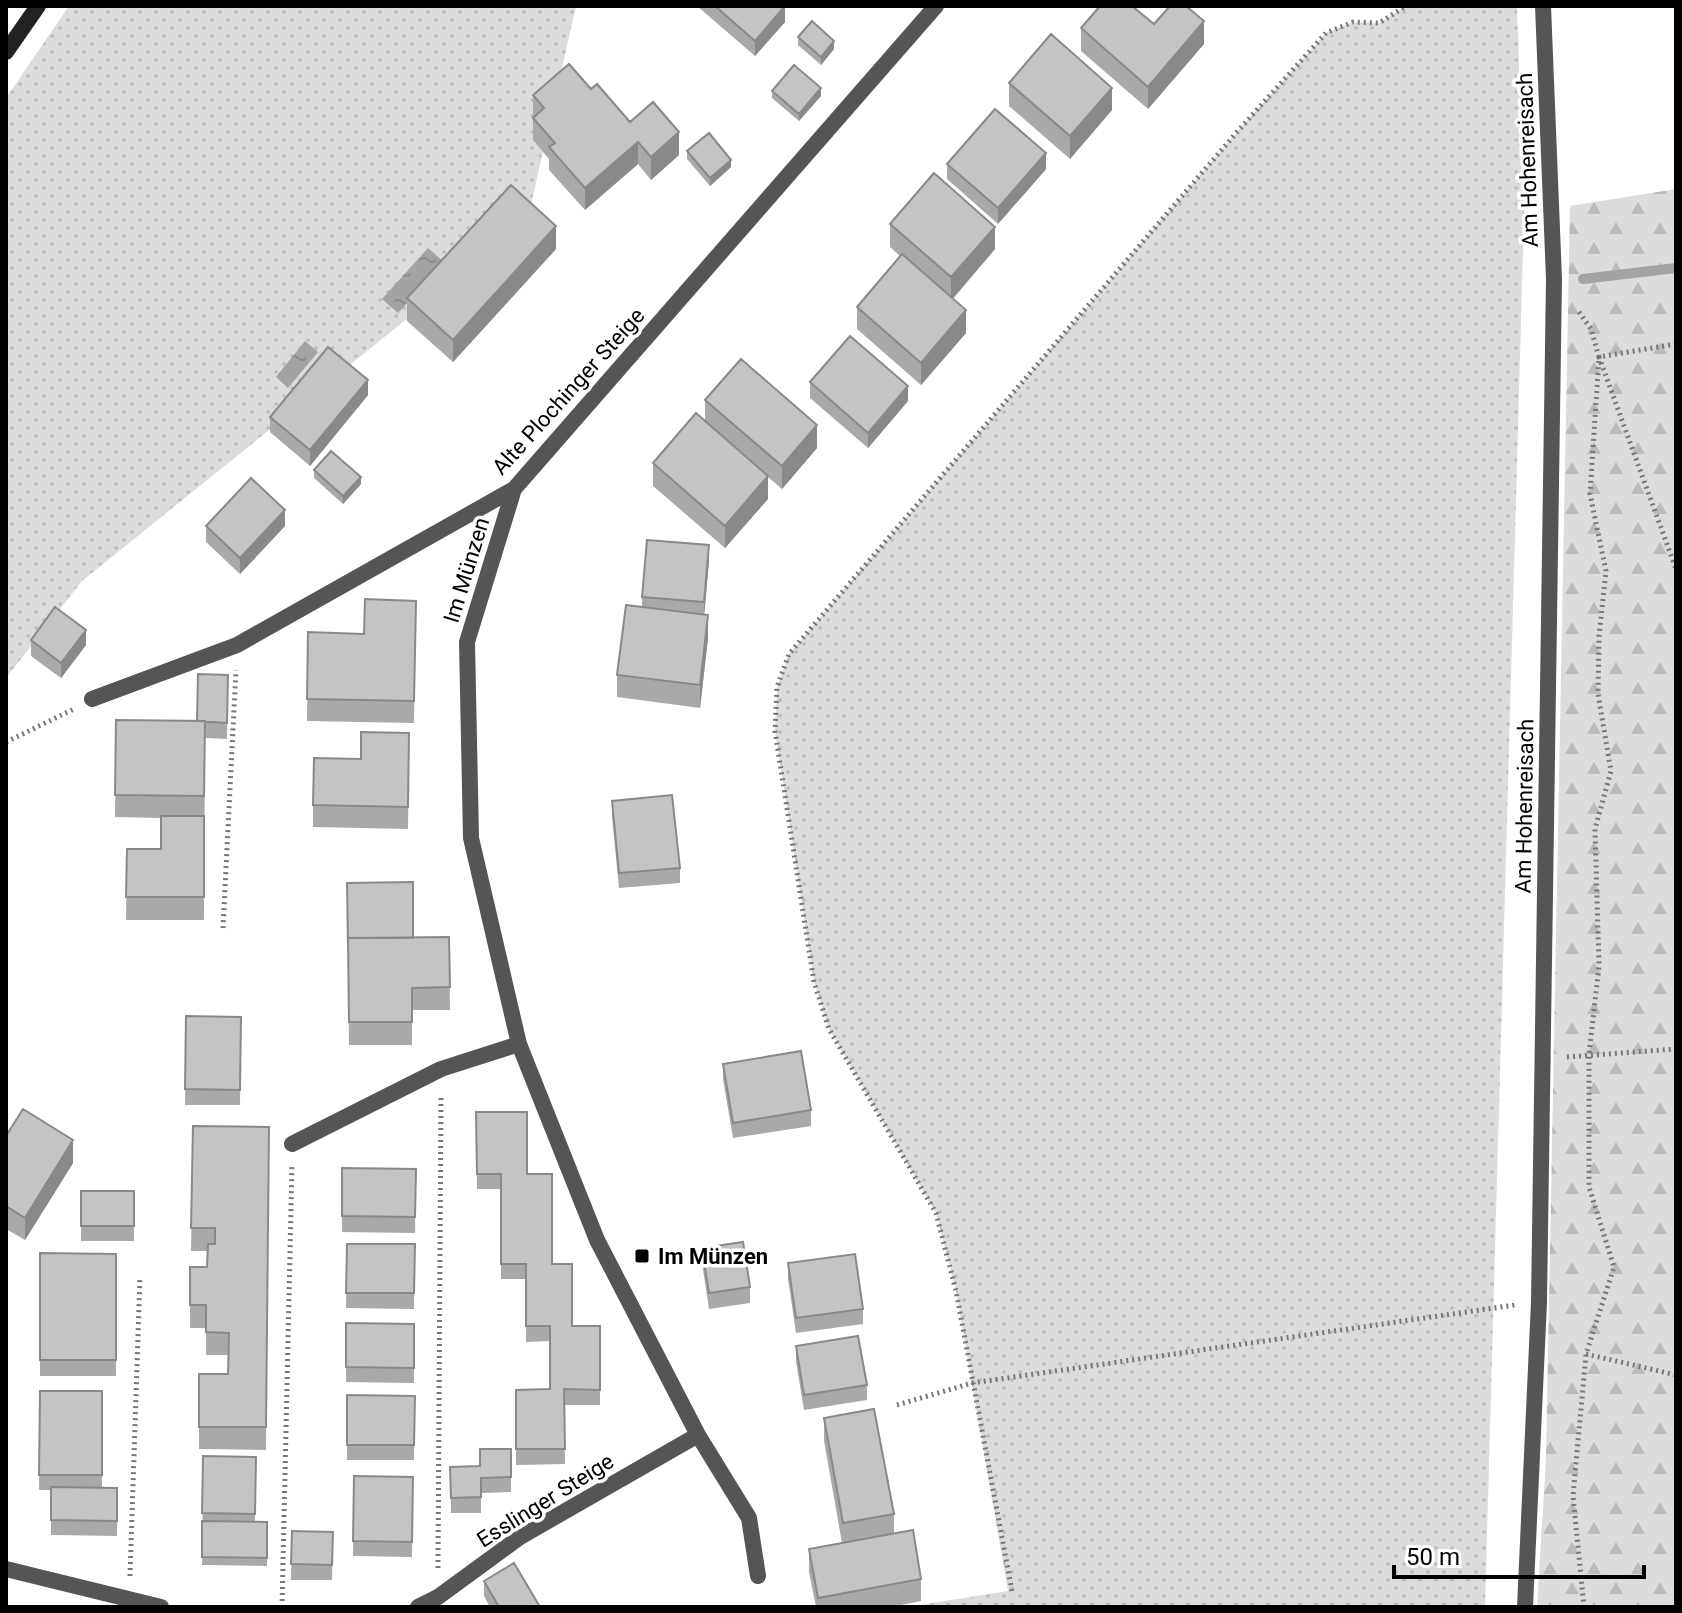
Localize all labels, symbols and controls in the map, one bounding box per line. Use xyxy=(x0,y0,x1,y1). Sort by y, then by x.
street label: Am Hohenreisach xyxy=(1512,72,1543,248)
street label: Alte Plochinger Steige xyxy=(487,303,650,480)
street label: Im Münzen xyxy=(439,514,494,626)
street label: Am Hohenreisach xyxy=(1510,719,1539,893)
place label: Im Münzen xyxy=(658,1244,768,1269)
marker: Im Münzen xyxy=(633,1247,651,1265)
street label: Esslinger Steige xyxy=(472,1448,618,1552)
scale bar xyxy=(1394,1529,1644,1579)
text: 50 m xyxy=(1406,1543,1460,1571)

